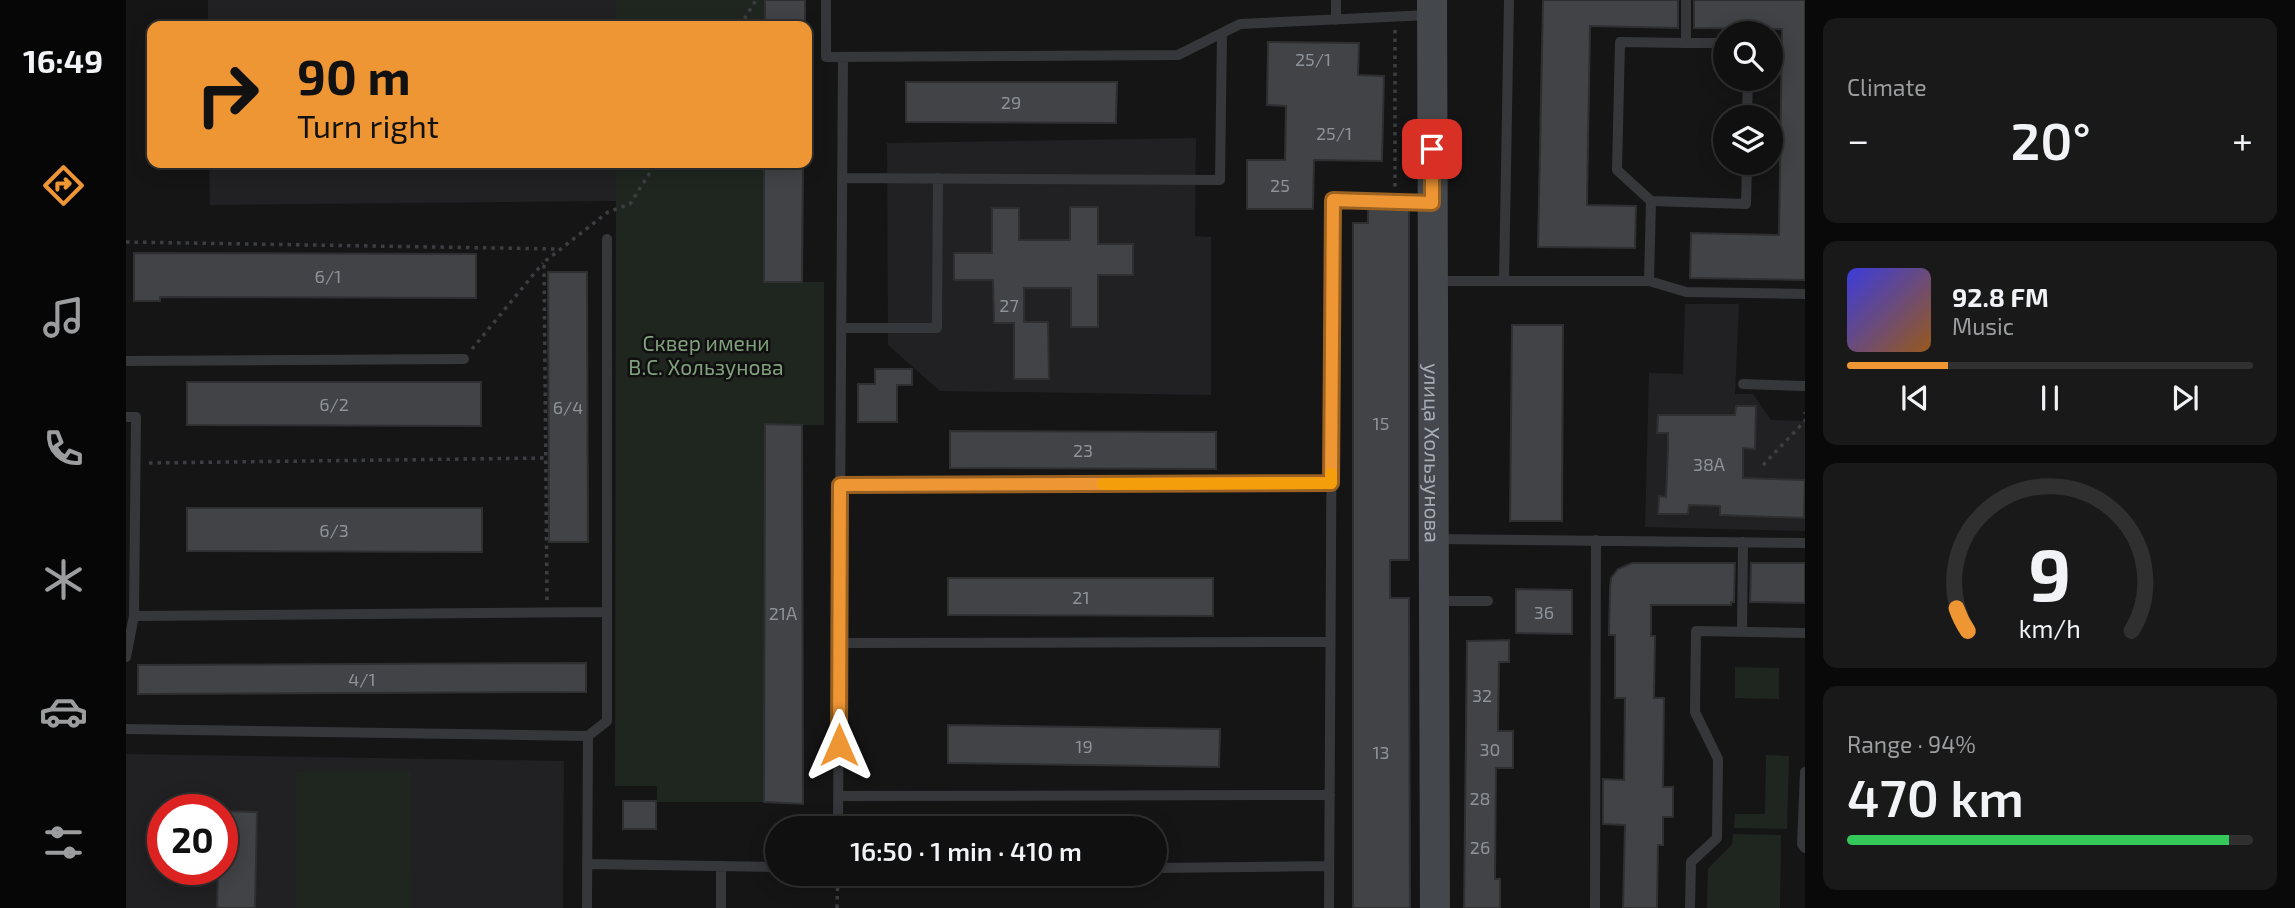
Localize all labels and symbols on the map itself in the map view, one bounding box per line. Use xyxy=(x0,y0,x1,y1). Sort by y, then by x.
house number: 25/1 xyxy=(1295,48,1331,70)
house number: 29 xyxy=(1001,91,1021,113)
pin xyxy=(1402,119,1462,179)
house number: 25/1 xyxy=(1316,122,1352,144)
house number: 25 xyxy=(1270,174,1290,196)
house number: 6/1 xyxy=(315,265,341,287)
house number: 27 xyxy=(999,294,1019,316)
park label: Сквер имени В.С. Хользунова xyxy=(628,330,784,380)
street label: улица Хользунова xyxy=(1420,363,1446,543)
house number: 6/2 xyxy=(319,393,349,415)
house number: 6/4 xyxy=(553,396,583,418)
house number: 15 xyxy=(1373,412,1389,434)
house number: 23 xyxy=(1073,439,1093,461)
house number: 38А xyxy=(1693,453,1726,475)
house number: 6/3 xyxy=(319,519,349,541)
house number: 21 xyxy=(1072,586,1090,608)
house number: 36 xyxy=(1534,601,1554,623)
house number: 21А xyxy=(769,602,798,624)
house number: 4/1 xyxy=(348,668,376,690)
house number: 32 xyxy=(1472,684,1492,706)
position arrow xyxy=(802,708,876,782)
house number: 19 xyxy=(1075,735,1093,757)
house number: 30 xyxy=(1480,738,1500,760)
house number: 13 xyxy=(1372,741,1390,763)
house number: 28 xyxy=(1469,787,1491,809)
speed limit sign: 20 xyxy=(147,794,238,885)
house number: 26 xyxy=(1470,836,1490,858)

